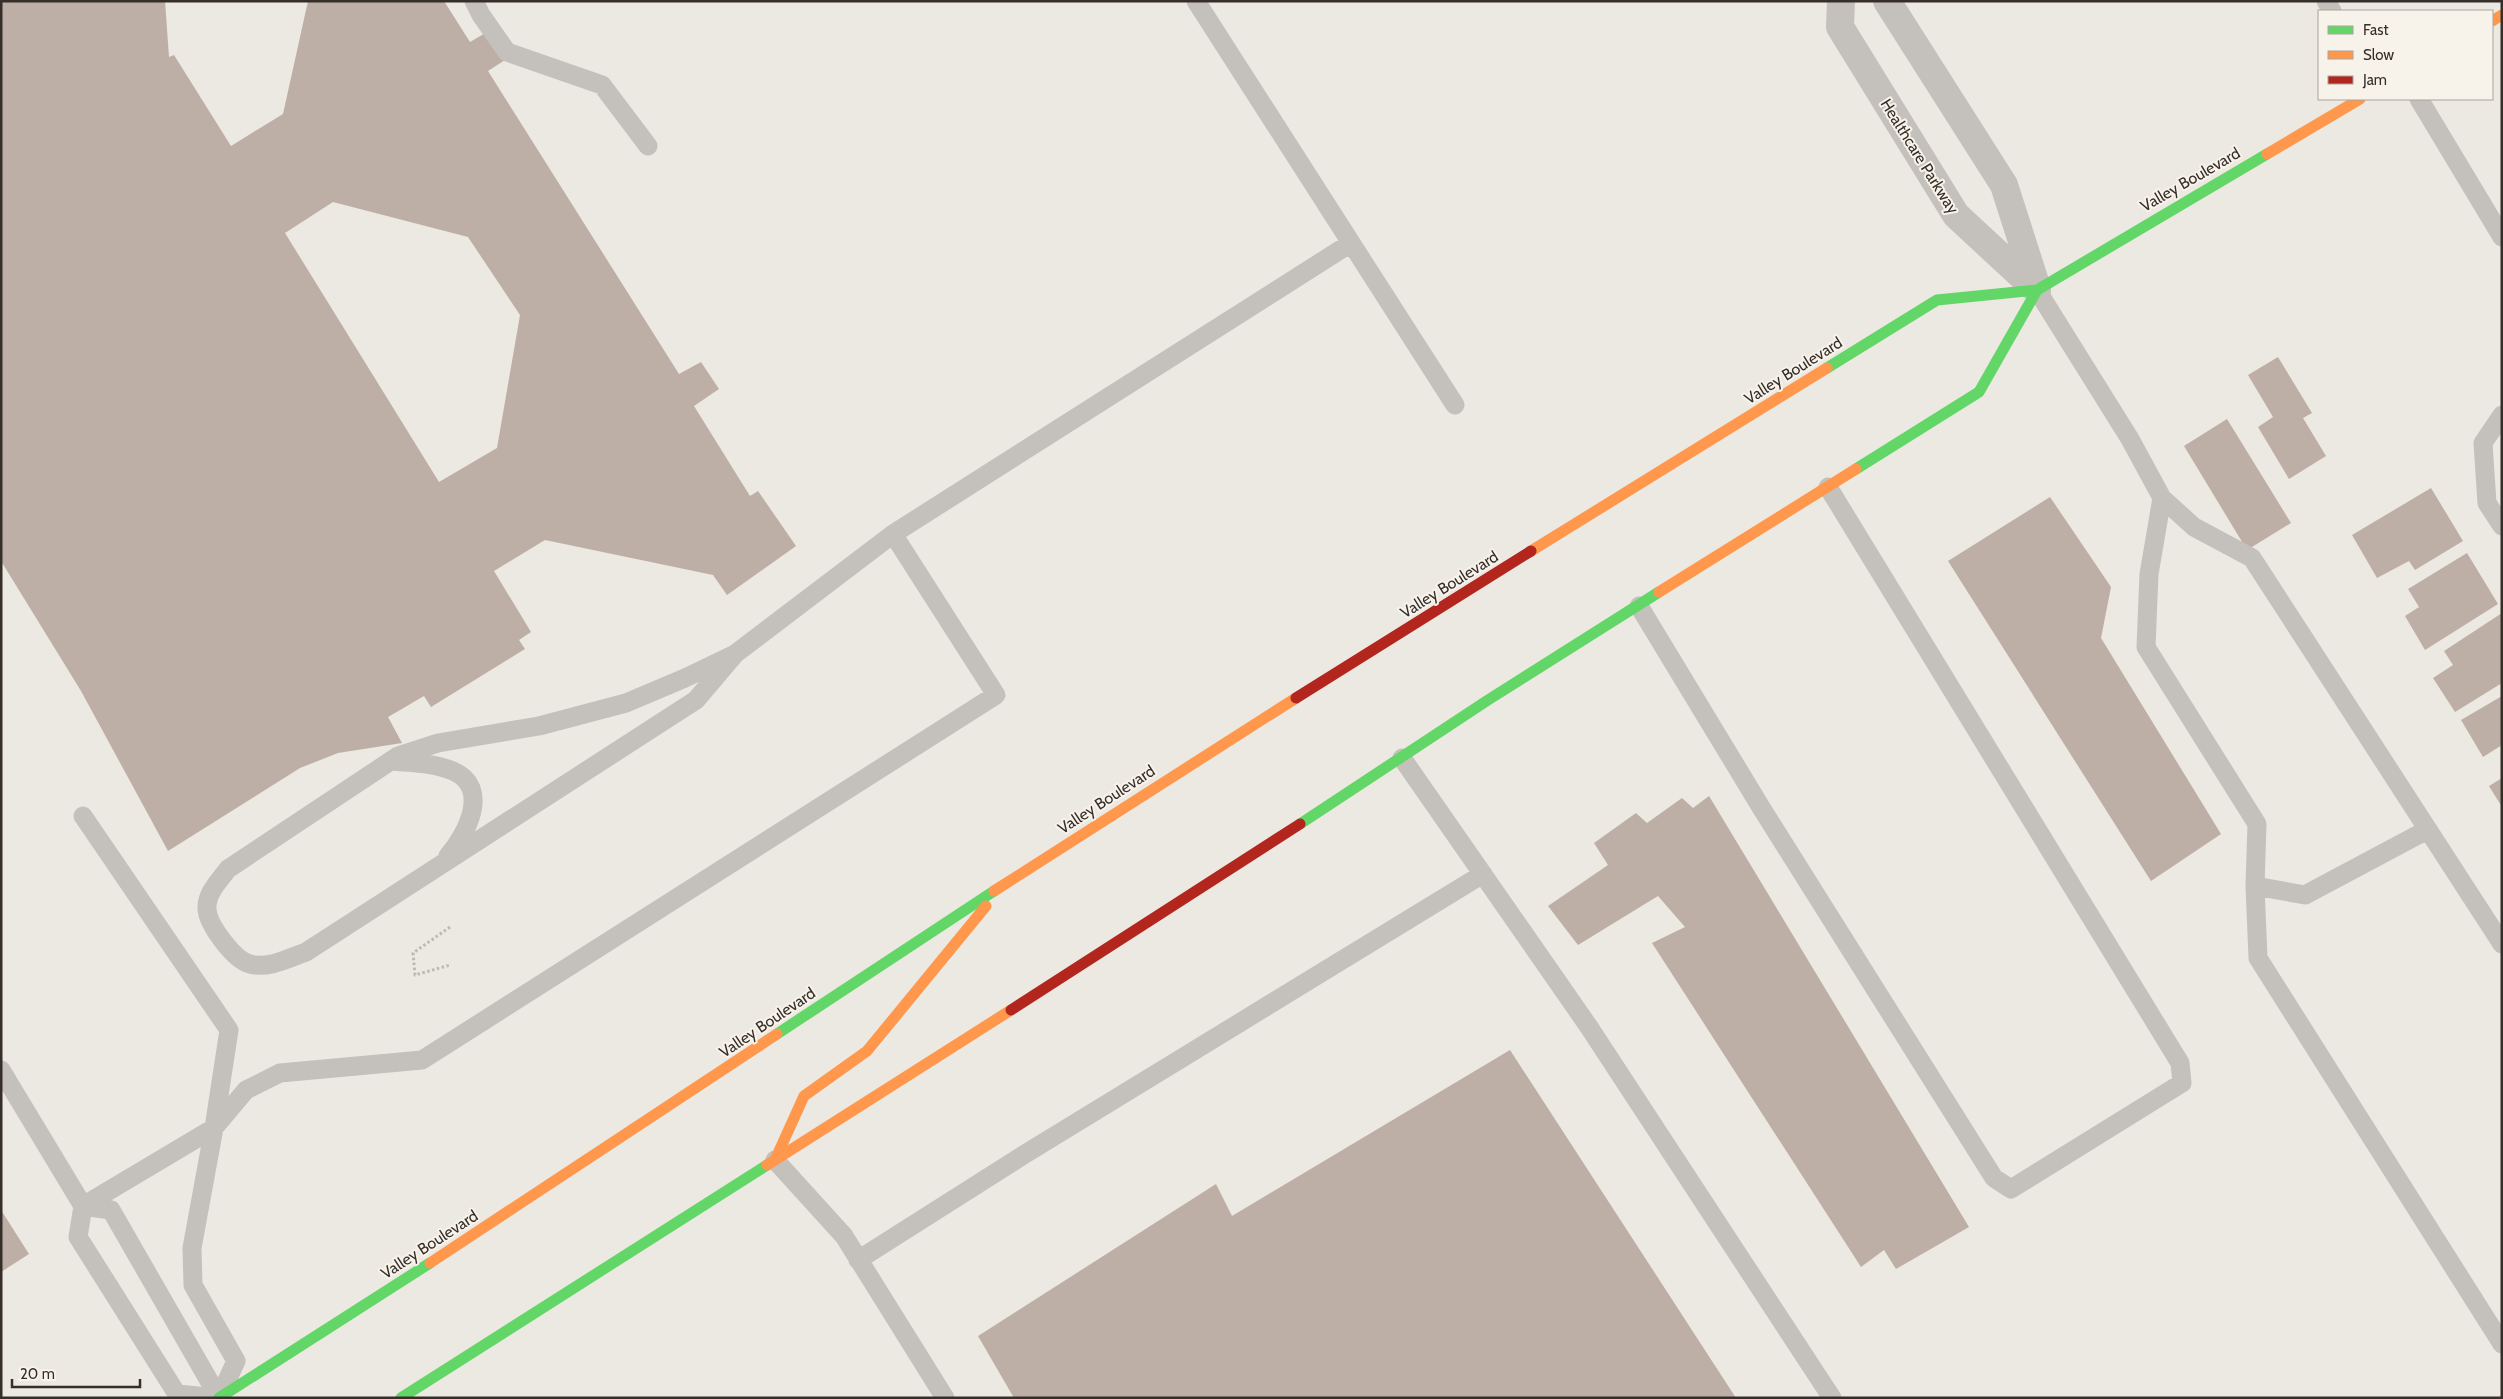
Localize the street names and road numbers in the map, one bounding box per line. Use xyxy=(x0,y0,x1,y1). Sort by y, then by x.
street label: Healthcare Parkway xyxy=(1877,95,1963,217)
street label: Valley Boulevard xyxy=(2137,143,2243,216)
street label: Valley Boulevard xyxy=(1741,333,1846,408)
street label: Valley Boulevard xyxy=(1397,547,1502,622)
street label: Valley Boulevard xyxy=(1054,761,1158,838)
street label: Valley Boulevard xyxy=(716,983,819,1062)
street label: Valley Boulevard xyxy=(377,1206,481,1283)

